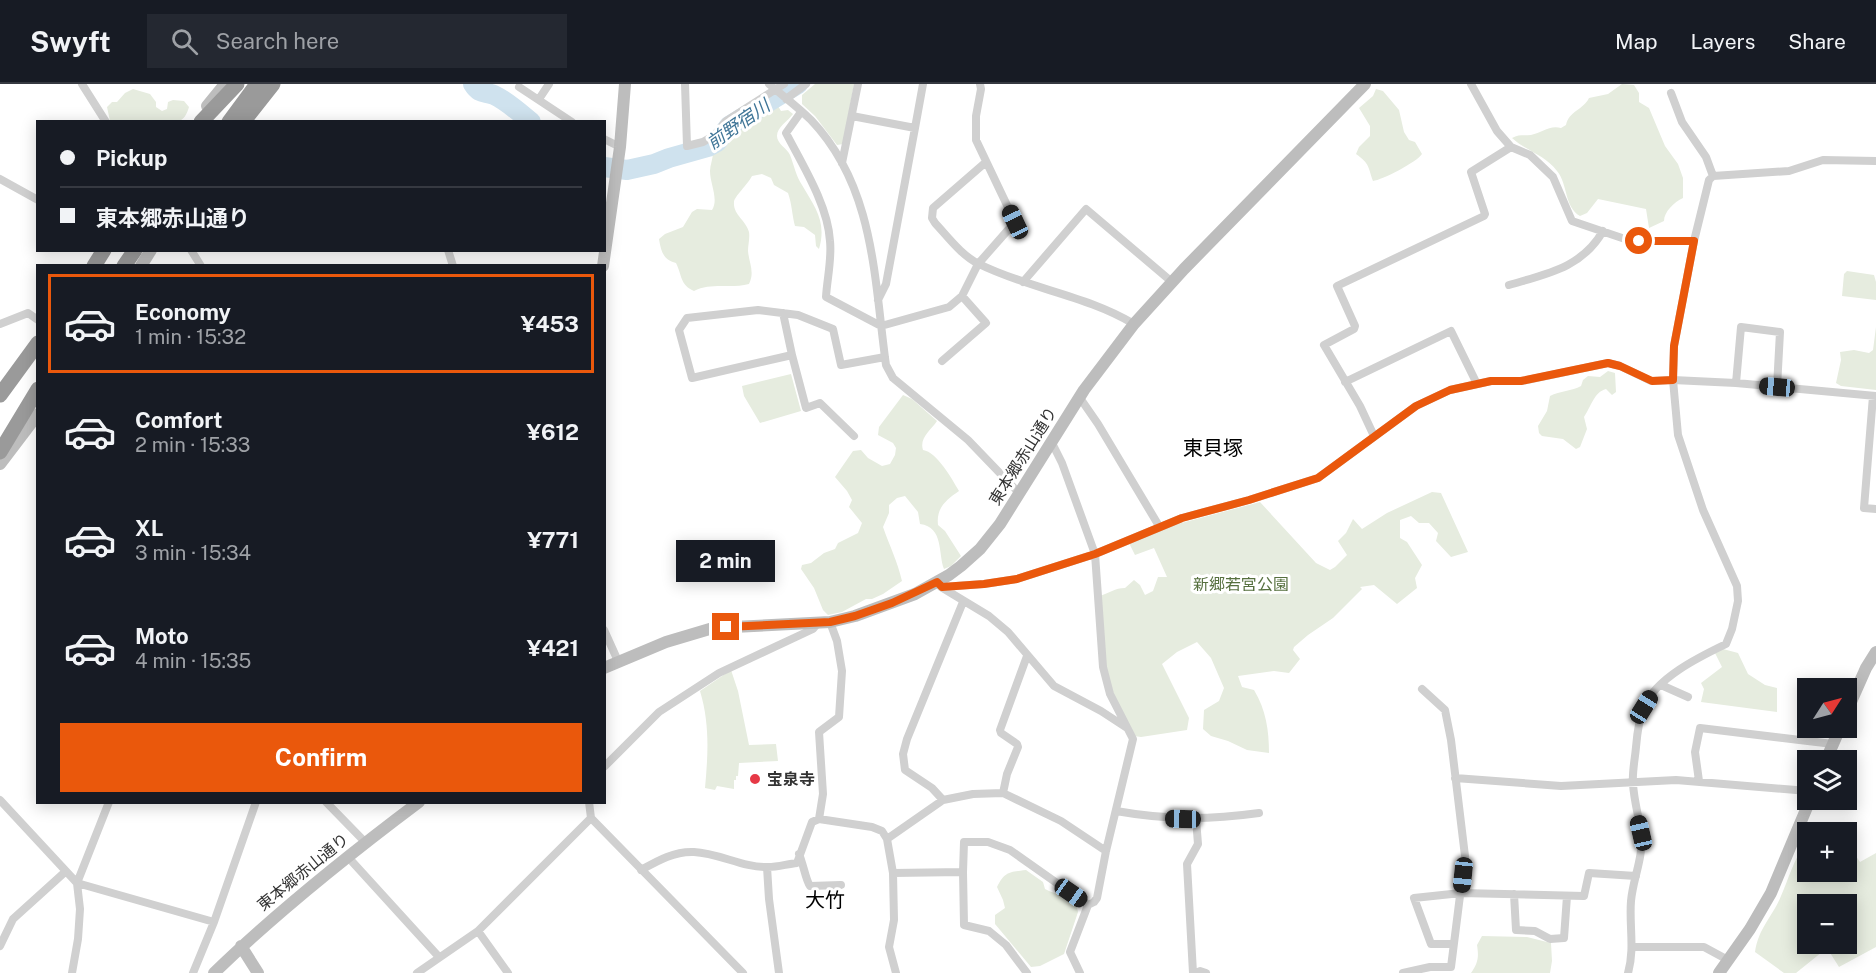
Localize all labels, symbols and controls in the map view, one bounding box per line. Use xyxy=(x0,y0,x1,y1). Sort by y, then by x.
search box xyxy=(147,14,567,68)
text: Swyft xyxy=(30,25,111,58)
icon: search xyxy=(168,25,201,58)
text: Search here xyxy=(216,28,339,54)
text: Map xyxy=(1615,29,1658,54)
text: Layers xyxy=(1691,29,1755,54)
text: Share xyxy=(1788,29,1846,54)
water label: 前野宿川 xyxy=(702,94,775,153)
text: Pickup xyxy=(96,145,167,171)
car xyxy=(999,202,1031,242)
text: 東本郷赤山通り xyxy=(96,205,250,231)
route start xyxy=(1625,227,1652,254)
icon: car xyxy=(63,297,117,351)
text: Economy xyxy=(135,299,231,325)
text: ¥453 xyxy=(521,311,579,337)
text: 1 min · 15:32 xyxy=(135,325,246,349)
car xyxy=(1758,376,1796,398)
street label: 東本郷赤山通り xyxy=(985,403,1061,509)
icon: car xyxy=(63,405,117,459)
text: Comfort xyxy=(135,407,222,433)
text: ¥612 xyxy=(527,419,579,445)
text: 2 min · 15:33 xyxy=(135,433,250,457)
district label: 東貝塚 xyxy=(1183,436,1243,460)
icon: car xyxy=(63,513,117,567)
text: XL xyxy=(135,515,163,541)
text: ¥771 xyxy=(527,527,579,553)
callout: 2 min xyxy=(676,540,776,582)
text: 3 min · 15:34 xyxy=(135,541,251,565)
text: 2 min xyxy=(699,549,752,573)
park label: 新郷若宮公園 xyxy=(1193,575,1289,594)
route end xyxy=(712,613,739,640)
icon: car xyxy=(63,621,117,675)
text: Moto xyxy=(135,623,189,649)
text: ¥421 xyxy=(527,635,579,661)
text: 4 min · 15:35 xyxy=(135,649,251,673)
north arrow xyxy=(1797,678,1857,738)
map controls xyxy=(1797,678,1857,954)
car xyxy=(1627,687,1661,727)
button: Confirm xyxy=(60,723,582,792)
button: layers xyxy=(1797,750,1857,810)
place label: 宝泉寺 xyxy=(767,770,815,789)
marker: 宝泉寺 xyxy=(748,772,762,786)
car xyxy=(1165,810,1201,828)
car xyxy=(1628,813,1654,853)
button: + xyxy=(1797,822,1857,882)
street label: 東本郷赤山通り xyxy=(253,829,353,915)
car xyxy=(1452,856,1474,894)
car xyxy=(1051,875,1091,911)
district label: 大竹 xyxy=(805,888,845,912)
button: − xyxy=(1797,894,1857,954)

